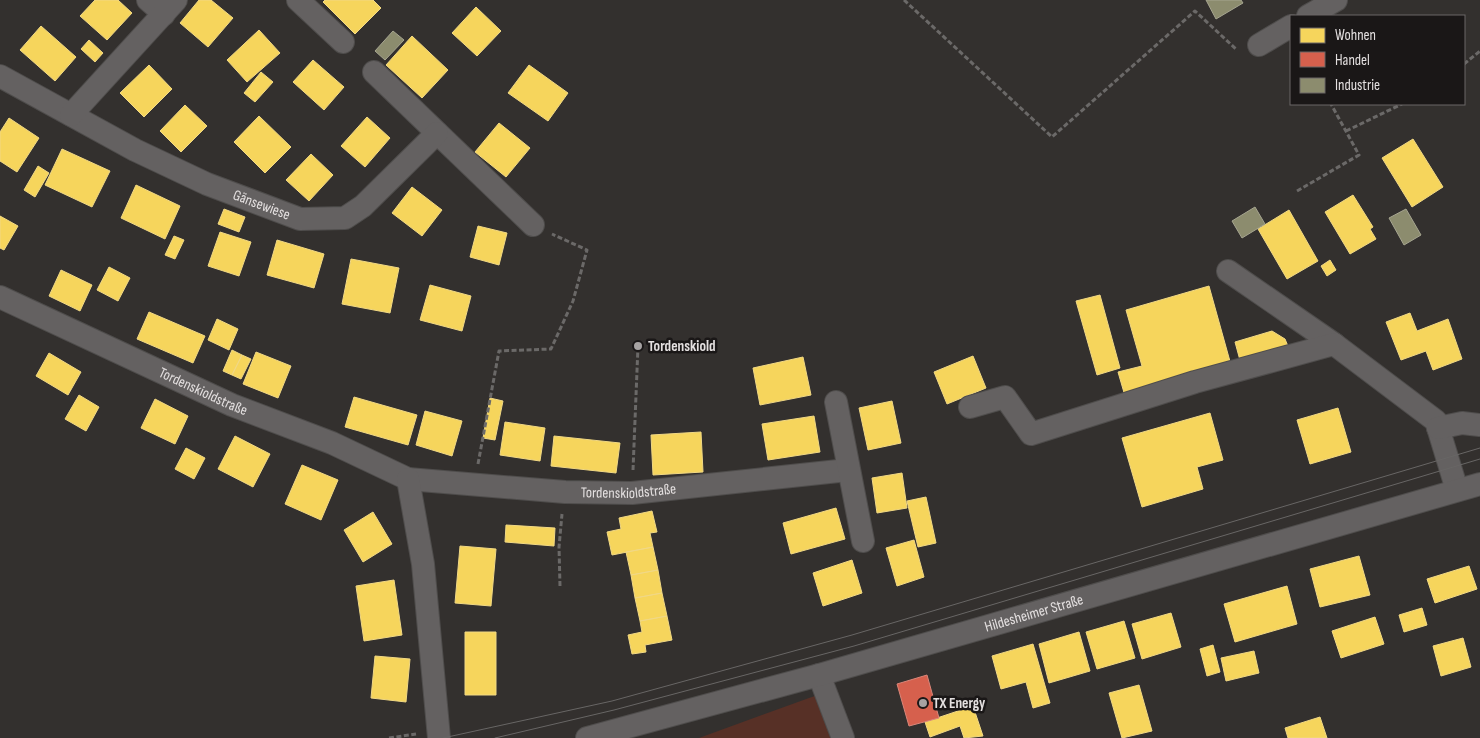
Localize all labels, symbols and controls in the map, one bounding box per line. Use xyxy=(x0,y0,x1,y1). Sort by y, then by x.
legend xyxy=(1290,15,1465,105)
text: Wohnen xyxy=(1335,26,1376,45)
text: Handel xyxy=(1335,51,1370,70)
text: Industrie xyxy=(1335,76,1380,95)
street label: Gänsewiese xyxy=(230,185,293,224)
place label: Tordenskiold xyxy=(648,337,716,356)
marker: Tordenskiold xyxy=(632,340,644,352)
street label: Tordenskioldstraße xyxy=(156,363,250,420)
street label: Tordenskioldstraße xyxy=(581,479,677,503)
street label: Hildesheimer Straße xyxy=(982,590,1085,636)
place label: TX Energy xyxy=(933,694,986,713)
marker: TX Energy xyxy=(917,697,929,709)

